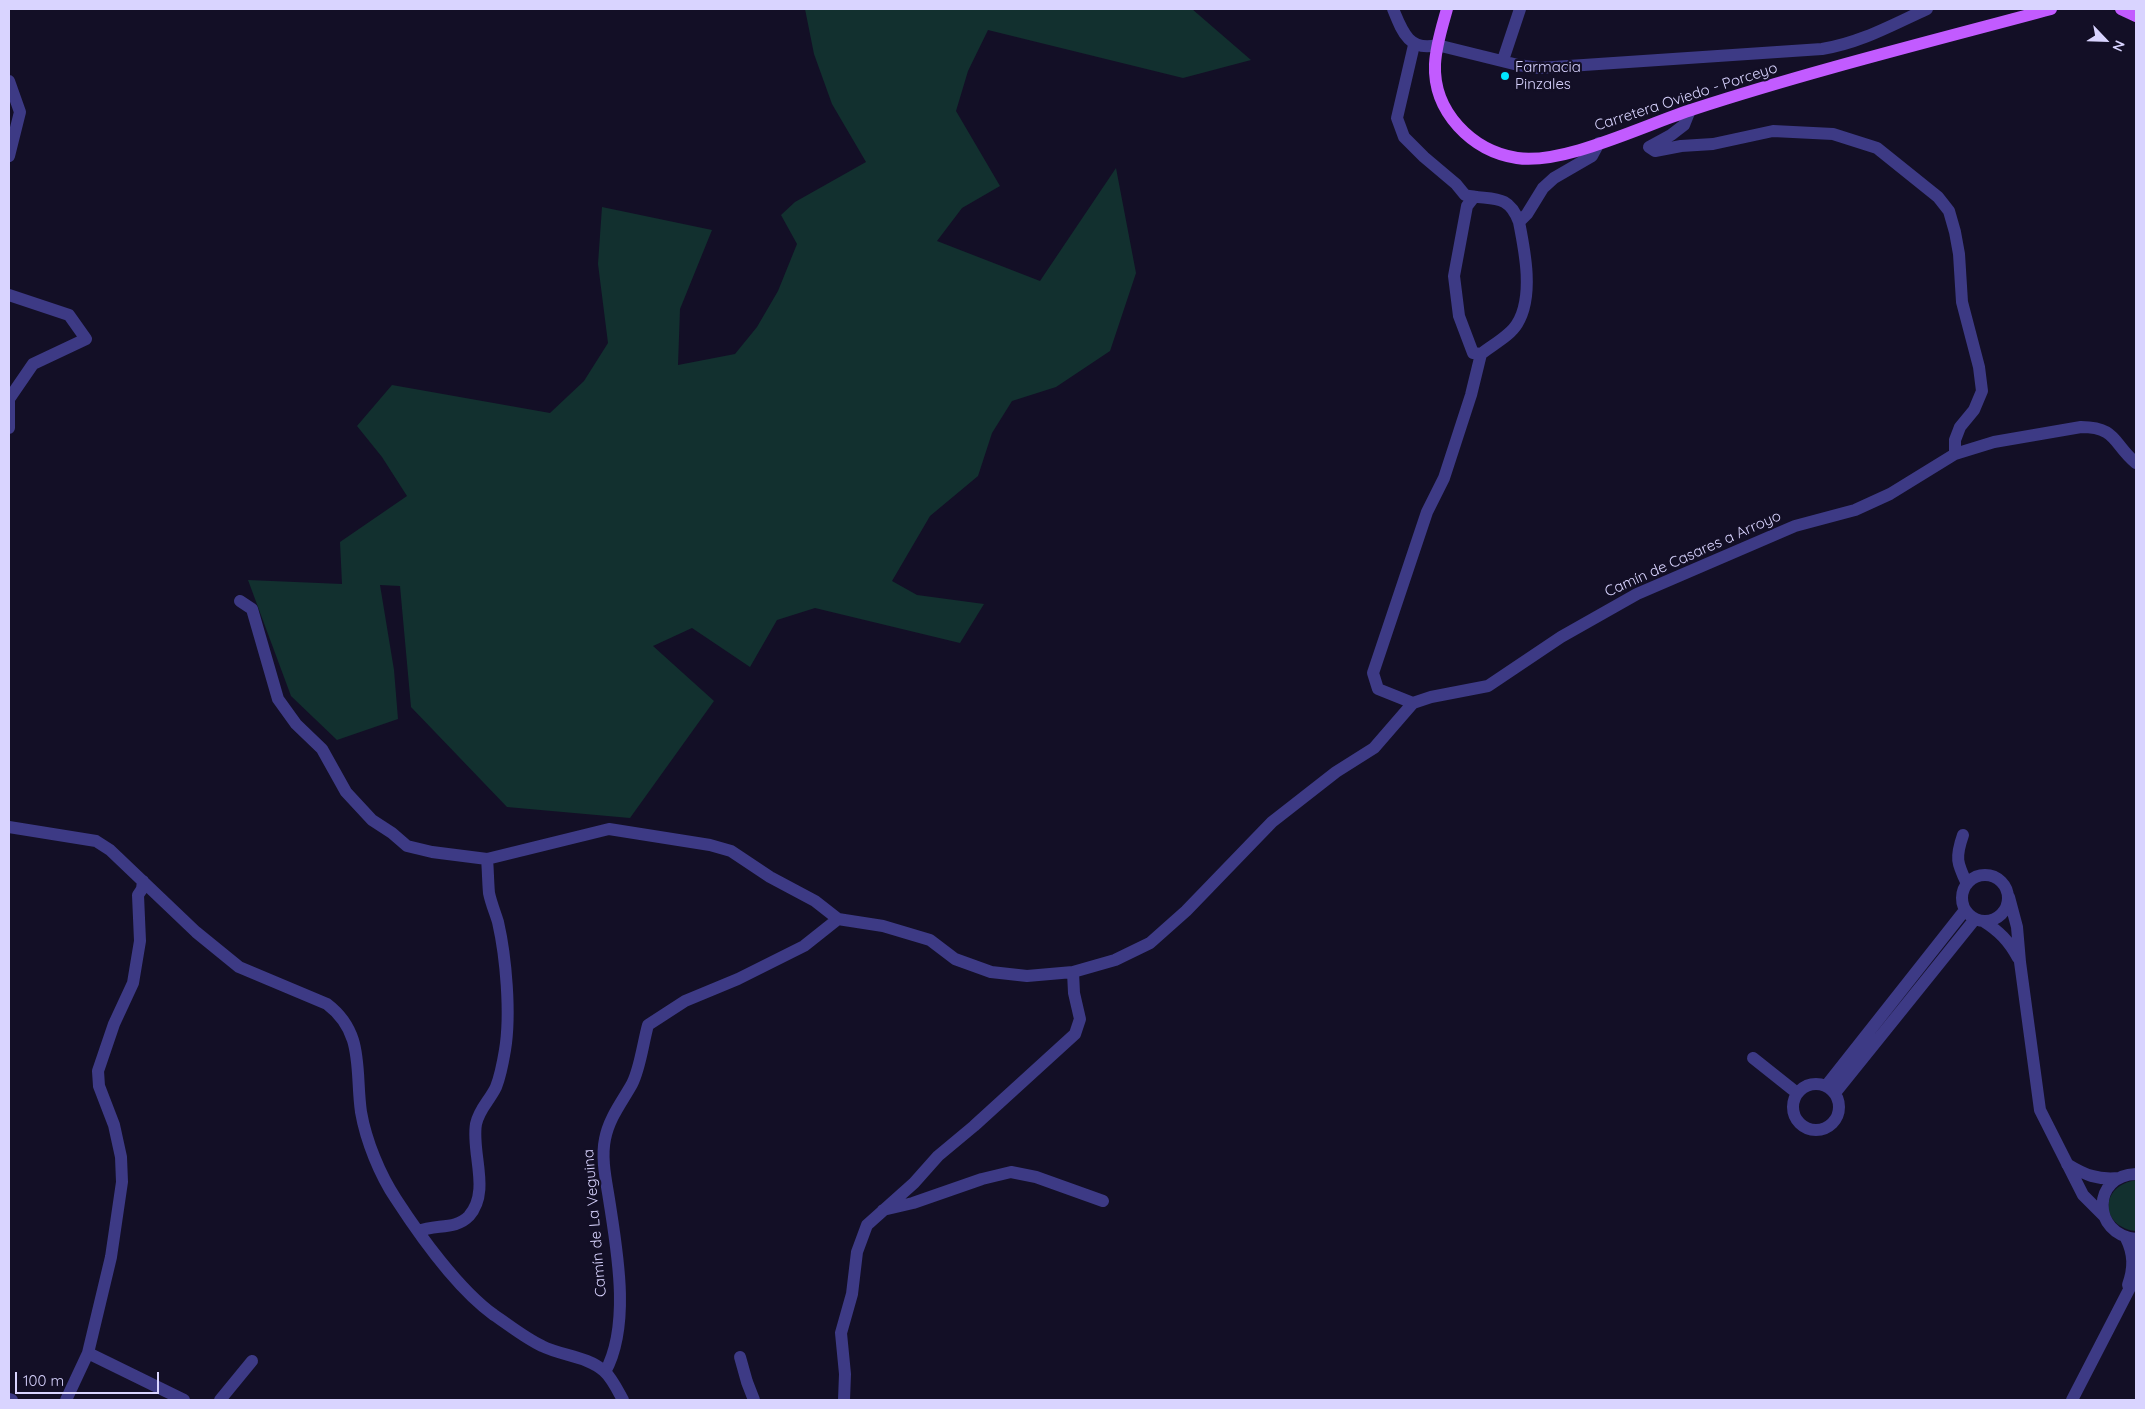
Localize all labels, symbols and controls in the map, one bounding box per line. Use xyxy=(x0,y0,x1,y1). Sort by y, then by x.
north arrow xyxy=(2080,15,2130,65)
text: N xyxy=(2108,38,2129,54)
place label: Farmacia Pinzales xyxy=(1515,58,1581,93)
street label: Carretera Oviedo - Porceyo xyxy=(1592,59,1780,135)
marker: Farmacia Pinzales xyxy=(1499,70,1511,82)
street label: Camín de Casares a Arroyo xyxy=(1602,507,1784,601)
street label: Camín de La Veguina xyxy=(580,1148,610,1298)
scale bar xyxy=(18,1362,161,1394)
text: 100 m xyxy=(23,1371,64,1390)

